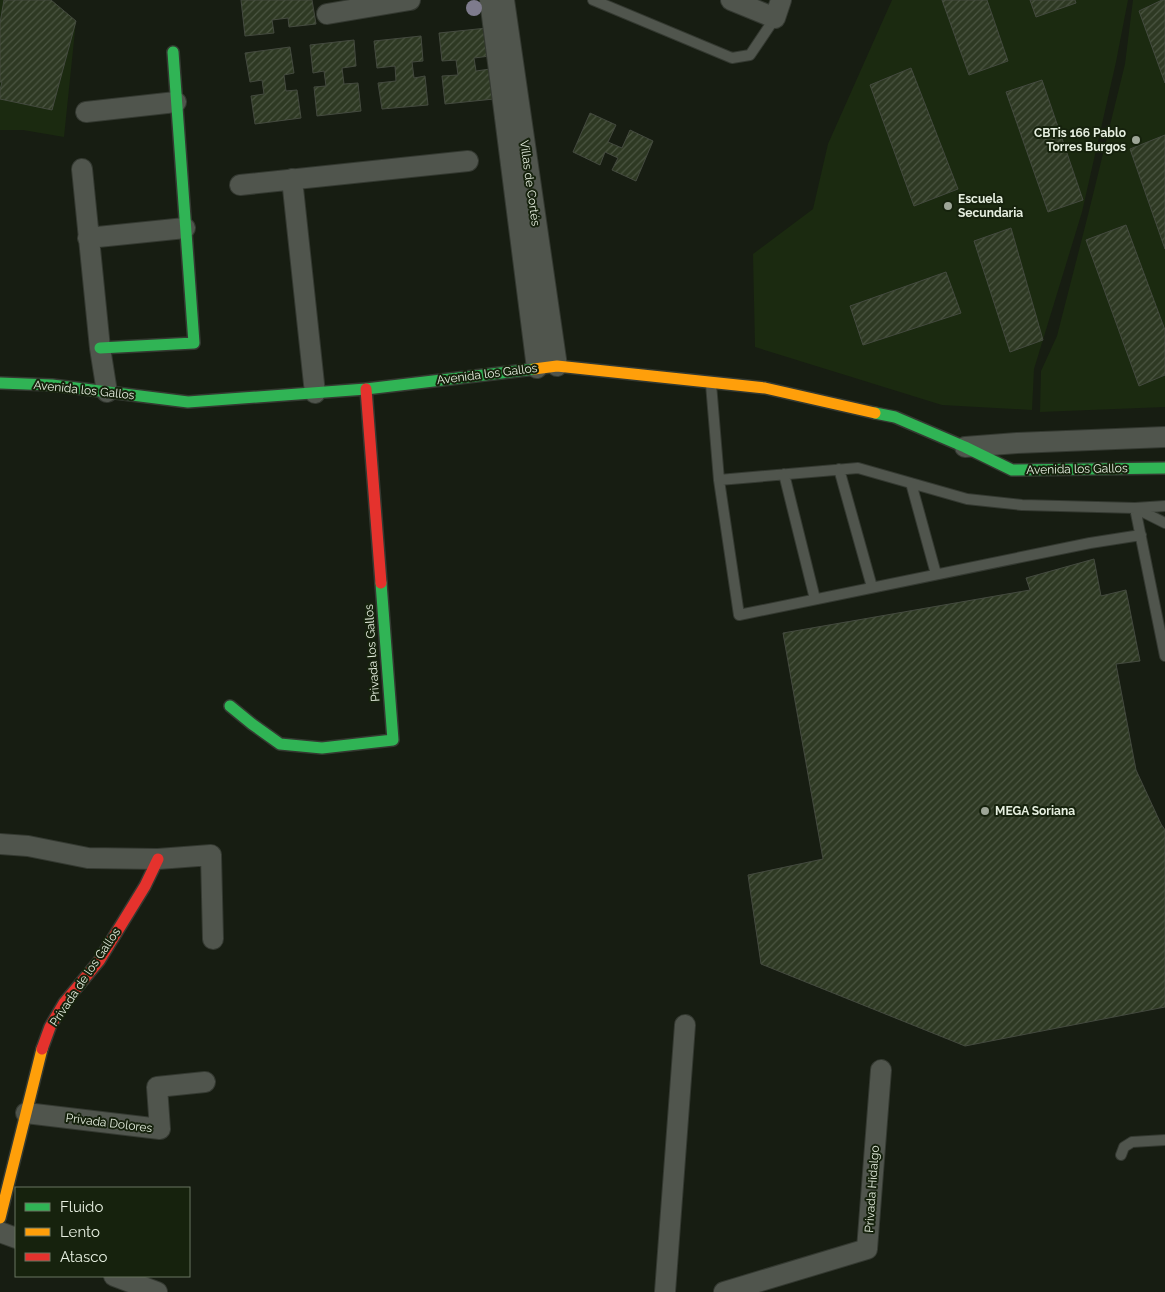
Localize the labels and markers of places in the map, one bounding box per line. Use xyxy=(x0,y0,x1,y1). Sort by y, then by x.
place label: CBTis 166 Pablo Torres Burgos xyxy=(1034,126,1126,154)
marker: CBTis 166 Pablo Torres Burgos xyxy=(1130,134,1142,146)
place label: Escuela Secundaria xyxy=(958,192,1023,220)
marker: Escuela Secundaria xyxy=(942,200,954,212)
place label: MEGA Soriana xyxy=(995,804,1075,818)
marker: MEGA Soriana xyxy=(979,805,991,817)

